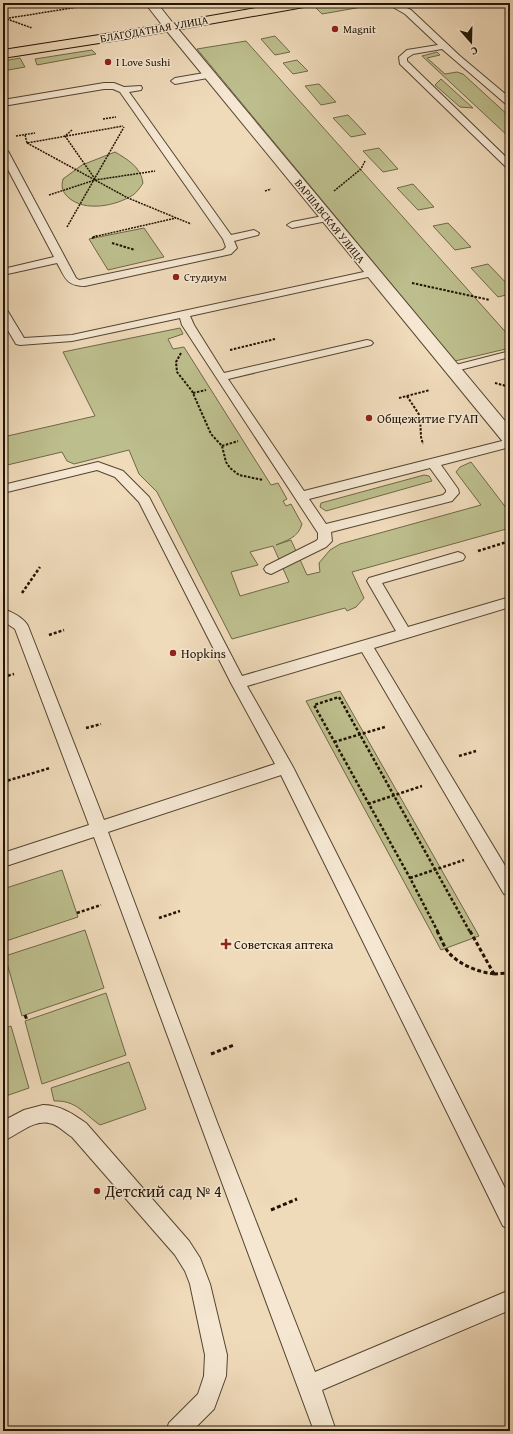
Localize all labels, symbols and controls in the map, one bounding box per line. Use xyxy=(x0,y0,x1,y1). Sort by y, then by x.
street label: БЛАГОДАТНАЯ УЛИЦА xyxy=(99,12,210,46)
place label: Magnit xyxy=(343,21,376,37)
north arrow xyxy=(451,22,491,62)
marker: Magnit xyxy=(330,24,340,34)
text: С xyxy=(469,43,480,60)
place label: I Love Sushi xyxy=(116,54,170,70)
marker: I Love Sushi xyxy=(103,57,113,67)
street label: ВАРШАВСКАЯ УЛИЦА xyxy=(291,176,369,267)
place label: Студиум xyxy=(184,269,227,285)
marker: Студиум xyxy=(171,272,181,282)
place label: Общежитие ГУАП xyxy=(377,409,478,428)
marker: Общежитие ГУАП xyxy=(364,413,374,423)
place label: Hopkins xyxy=(181,644,226,663)
marker: Hopkins xyxy=(168,648,178,658)
place label: Советская аптека xyxy=(234,935,334,954)
marker: Советская аптека xyxy=(221,939,231,949)
place label: Детский сад № 4 xyxy=(104,1179,222,1203)
marker: Детский сад № 4 xyxy=(92,1186,102,1196)

